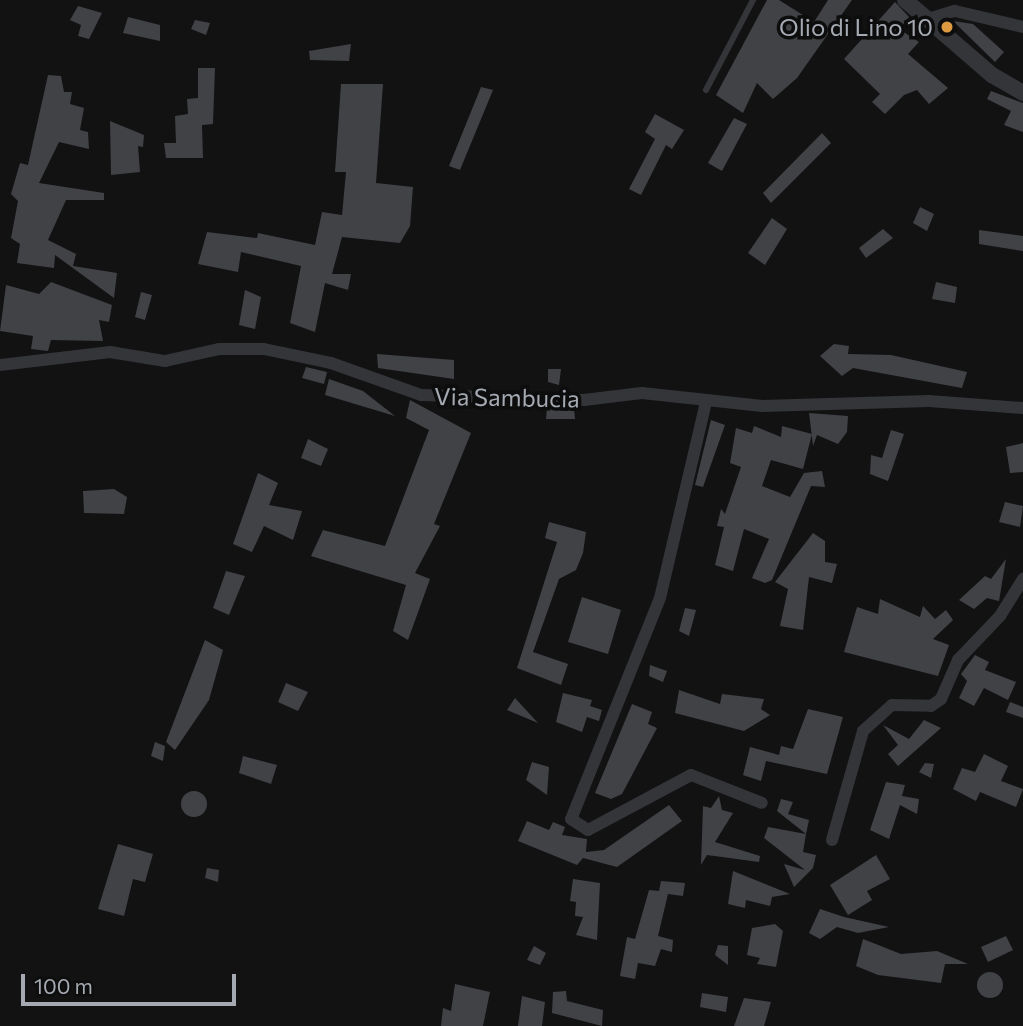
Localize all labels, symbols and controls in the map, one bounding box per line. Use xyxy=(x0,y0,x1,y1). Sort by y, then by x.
place label: Olio di Lino 10 xyxy=(779,13,933,41)
marker: Olio di Lino 10 xyxy=(939,19,955,35)
street label: Via Sambucia xyxy=(434,381,580,413)
scale bar xyxy=(24,960,240,1004)
text: 100 m xyxy=(34,973,93,998)

